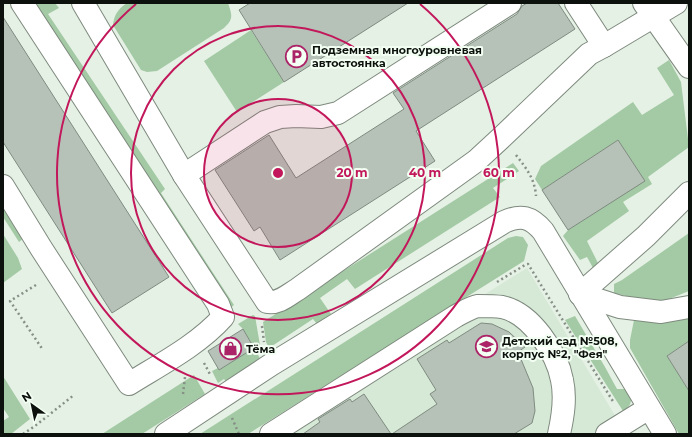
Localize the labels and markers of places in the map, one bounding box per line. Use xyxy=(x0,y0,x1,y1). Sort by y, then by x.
parking icon: Подземная многоуровневая автостоянка xyxy=(283,43,309,69)
place label: Подземная многоуровневая автостоянка xyxy=(312,43,482,70)
centre of rings xyxy=(271,166,285,180)
school or university icon: Детский сад №508, корпус №2, "Фея" xyxy=(474,334,500,360)
place label: Детский сад №508, корпус №2, "Фея" xyxy=(502,334,618,361)
shop icon: Тёма xyxy=(218,336,244,362)
place label: Тёма xyxy=(246,342,275,356)

